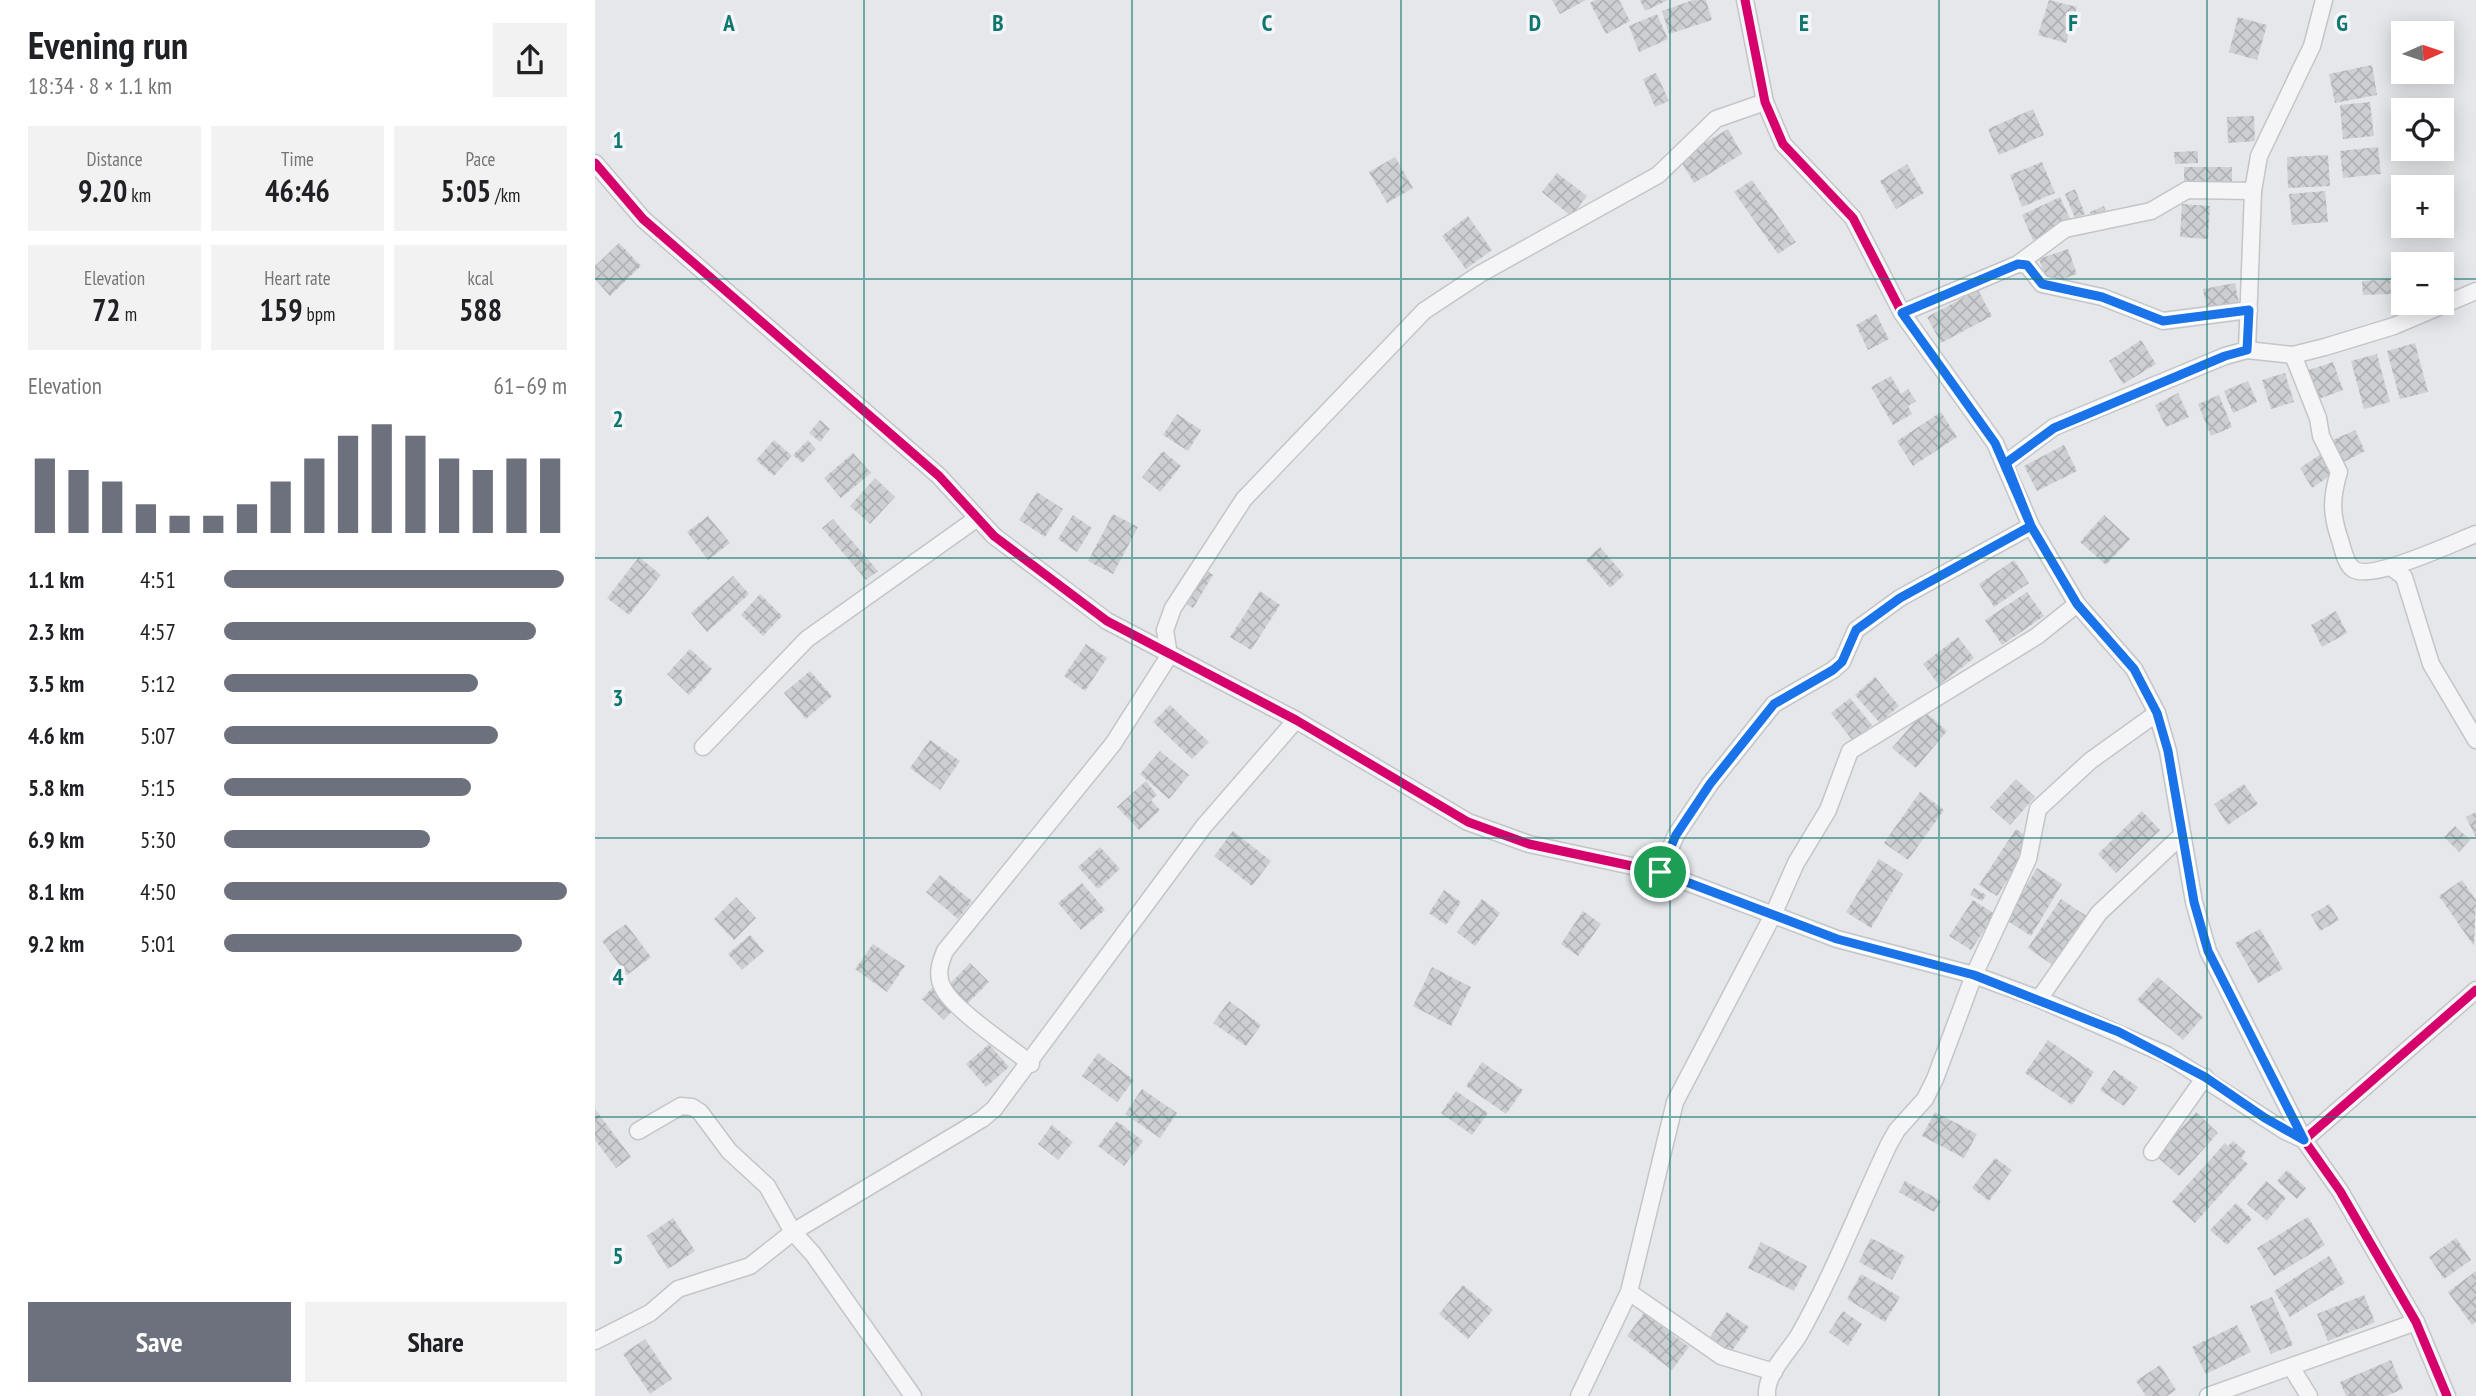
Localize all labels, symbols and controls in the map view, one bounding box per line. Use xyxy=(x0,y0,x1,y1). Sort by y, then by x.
text: A xyxy=(722,8,735,37)
text: B xyxy=(992,8,1004,37)
text: C xyxy=(1262,8,1273,37)
text: D xyxy=(1529,8,1541,37)
text: E xyxy=(1799,8,1809,37)
text: F xyxy=(2068,8,2078,37)
text: G xyxy=(2336,8,2348,37)
text: Evening run xyxy=(28,20,188,69)
north arrow xyxy=(2391,21,2453,84)
map controls xyxy=(2391,21,2454,315)
button: share xyxy=(493,23,567,97)
text: 18:34 · 8 × 1.1 km xyxy=(28,71,172,100)
button: locate xyxy=(2391,98,2454,161)
text: 1 xyxy=(613,125,624,154)
text: Distance xyxy=(87,147,142,171)
text: Time xyxy=(281,147,314,171)
text: Pace xyxy=(466,147,495,171)
text: 9.20 xyxy=(78,171,127,210)
text: 46:46 xyxy=(265,171,330,210)
text: 5:05 xyxy=(441,171,491,210)
button: + xyxy=(2391,175,2454,238)
text: km xyxy=(127,183,151,207)
text: /km xyxy=(491,183,520,207)
button: − xyxy=(2391,252,2454,315)
text: Elevation xyxy=(84,266,145,290)
text: Heart rate xyxy=(264,266,331,290)
text: kcal xyxy=(468,266,493,290)
text: 72 xyxy=(92,290,121,329)
text: 159 xyxy=(260,290,303,329)
text: 588 xyxy=(459,290,502,329)
text: m xyxy=(121,302,137,326)
text: bpm xyxy=(303,302,335,326)
text: Elevation xyxy=(28,371,102,400)
text: 61–69 m xyxy=(494,371,567,400)
text: 2 xyxy=(613,404,624,433)
text: 1.1 km xyxy=(28,565,84,594)
text: 4:51 xyxy=(140,565,176,594)
text: 2.3 km xyxy=(28,617,84,646)
text: 4:57 xyxy=(140,617,176,646)
text: 3.5 km xyxy=(28,669,84,698)
text: 5:12 xyxy=(140,669,176,698)
text: 3 xyxy=(613,683,624,712)
text: 4.6 km xyxy=(28,721,84,750)
text: 5:07 xyxy=(140,721,176,750)
text: 5.8 km xyxy=(28,773,84,802)
text: 5:15 xyxy=(140,773,176,802)
text: 6.9 km xyxy=(28,825,84,854)
text: 5:30 xyxy=(140,825,176,854)
pin xyxy=(1630,842,1690,902)
icon: arrive xyxy=(1641,853,1679,891)
text: 8.1 km xyxy=(28,877,84,906)
text: 4:50 xyxy=(140,877,176,906)
text: 9.2 km xyxy=(28,929,84,958)
text: 5:01 xyxy=(140,929,176,958)
text: 4 xyxy=(613,962,624,991)
text: 5 xyxy=(613,1241,624,1270)
button: Save xyxy=(28,1302,291,1382)
button: Share xyxy=(305,1302,567,1382)

